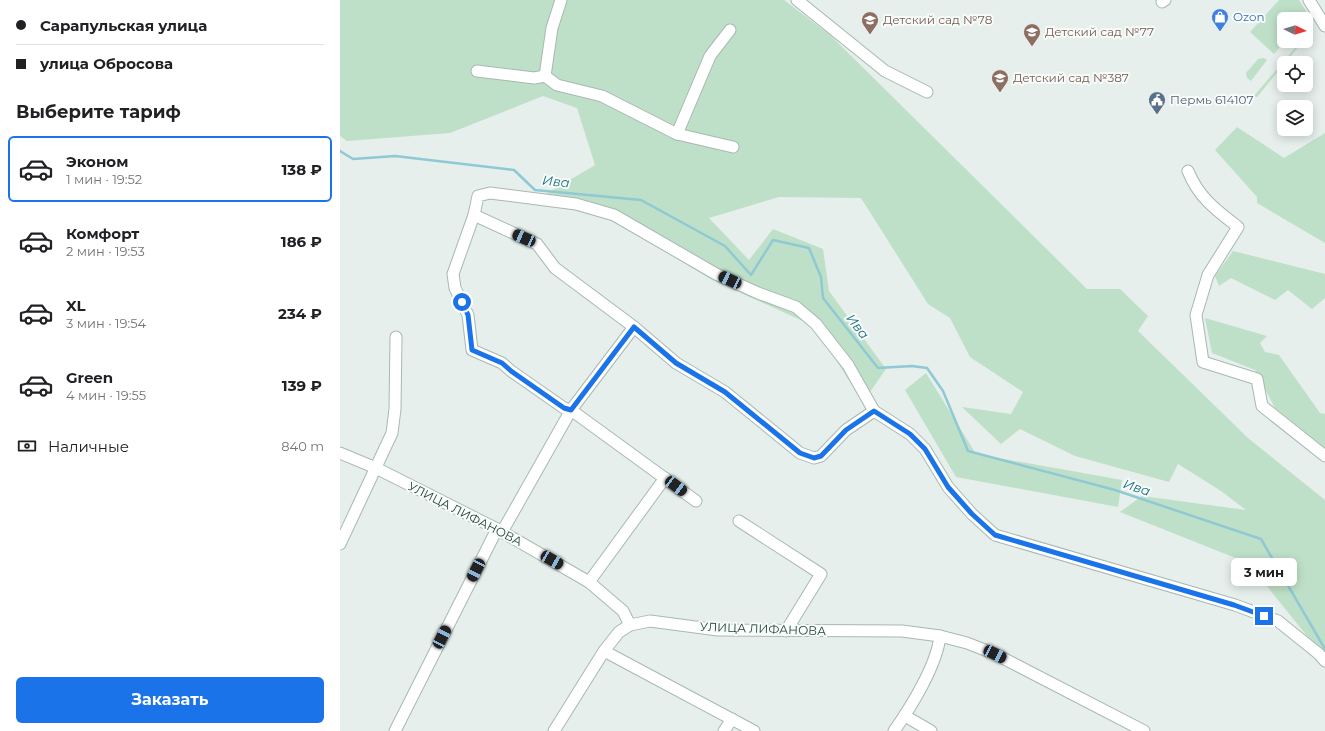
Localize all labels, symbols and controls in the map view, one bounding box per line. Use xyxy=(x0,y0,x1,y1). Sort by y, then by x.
shop icon: Ozon xyxy=(1210,7,1230,32)
place label: Ozon xyxy=(1233,9,1265,24)
school or university icon: Детский сад №78 xyxy=(860,10,880,35)
place label: Детский сад №78 xyxy=(883,12,993,27)
north arrow xyxy=(1277,12,1313,48)
map controls xyxy=(1277,12,1313,136)
text: Сарапульская улица xyxy=(40,16,207,35)
school or university icon: Детский сад №77 xyxy=(1022,22,1042,47)
place label: Детский сад №77 xyxy=(1045,24,1154,39)
text: улица Обросова xyxy=(40,54,173,73)
button: locate xyxy=(1277,56,1313,92)
school or university icon: Детский сад №387 xyxy=(990,68,1010,93)
place label: Детский сад №387 xyxy=(1013,70,1129,85)
public building icon: Пермь 614107 xyxy=(1147,90,1167,115)
place label: Пермь 614107 xyxy=(1170,92,1253,107)
button: layers xyxy=(1277,100,1313,136)
text: Выберите тариф xyxy=(16,101,181,123)
icon: car xyxy=(18,151,54,187)
text: Эконом xyxy=(66,152,128,171)
text: 138 ₽ xyxy=(281,160,322,179)
text: 1 мин · 19:52 xyxy=(66,171,142,187)
water label: Ива xyxy=(541,172,571,190)
icon: car xyxy=(18,223,54,259)
text: Комфорт xyxy=(66,224,139,243)
car xyxy=(511,228,537,248)
text: 186 ₽ xyxy=(281,232,322,251)
text: 2 мин · 19:53 xyxy=(66,243,145,259)
car xyxy=(717,269,743,291)
route start xyxy=(453,293,471,311)
icon: car xyxy=(18,295,54,331)
text: XL xyxy=(66,296,85,315)
text: 234 ₽ xyxy=(278,304,322,323)
water label: Ива xyxy=(843,310,873,342)
text: 3 мин · 19:54 xyxy=(66,315,146,331)
icon: car xyxy=(18,367,54,403)
text: Green xyxy=(66,368,113,387)
text: 139 ₽ xyxy=(282,376,322,395)
text: 4 мин · 19:55 xyxy=(66,387,146,403)
icon: cash xyxy=(16,435,38,457)
text: Наличные xyxy=(48,437,129,456)
text: 840 m xyxy=(281,438,324,454)
car xyxy=(663,474,689,498)
water label: Ива xyxy=(1121,475,1153,499)
street label: УЛИЦА ЛИФАНОВА xyxy=(406,478,525,549)
car xyxy=(539,549,565,571)
car xyxy=(465,557,487,583)
callout: 3 мин xyxy=(1231,558,1297,586)
text: 3 мин xyxy=(1244,564,1284,580)
route end xyxy=(1255,607,1273,625)
street label: УЛИЦА ЛИФАНОВА xyxy=(700,619,826,638)
car xyxy=(431,624,453,650)
car xyxy=(982,643,1008,665)
button: Заказать xyxy=(16,677,324,723)

